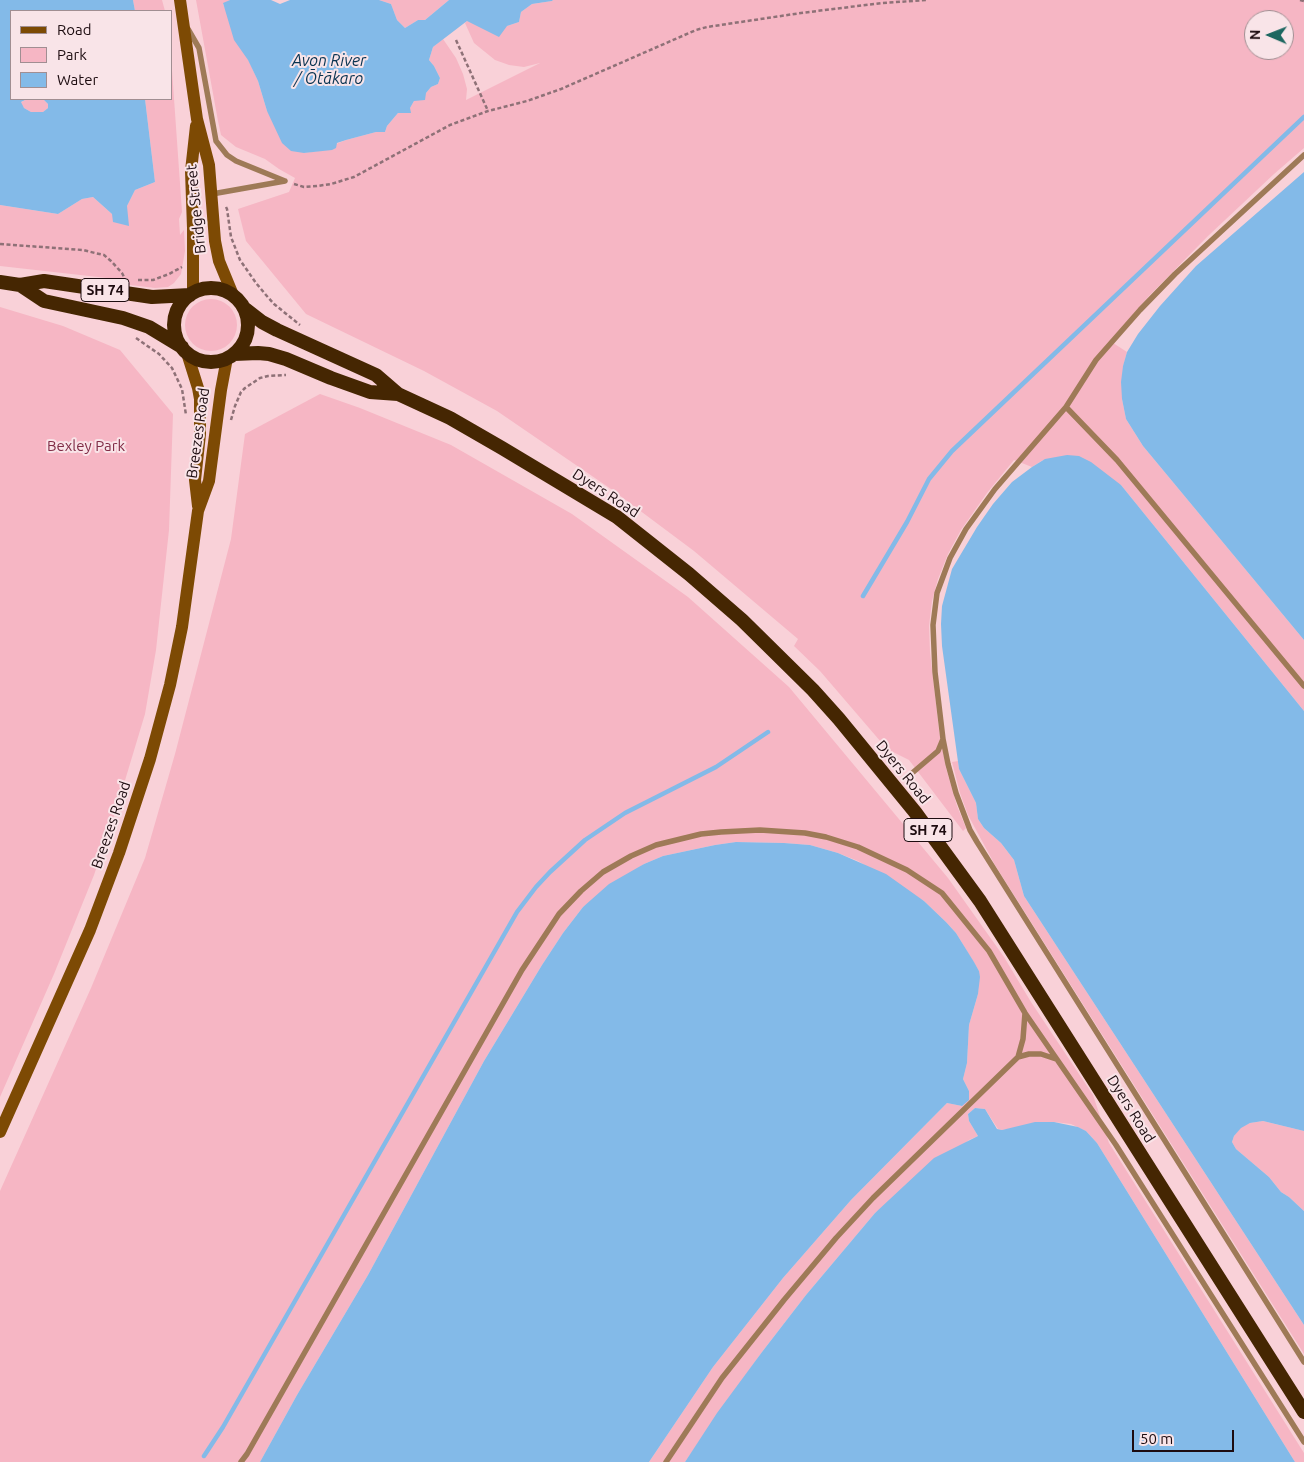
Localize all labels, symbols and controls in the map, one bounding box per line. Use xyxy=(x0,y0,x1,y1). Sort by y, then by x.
legend xyxy=(10,10,172,100)
north arrow xyxy=(1244,10,1294,60)
text: Road xyxy=(57,21,92,38)
text: N xyxy=(1247,29,1263,40)
text: Park xyxy=(57,46,87,63)
water label: Avon River / Ōtākaro xyxy=(292,51,366,89)
text: Water xyxy=(57,71,98,88)
street label: Bridge Street xyxy=(182,163,210,255)
road number: SH 74 xyxy=(81,278,129,302)
street label: Breezes Road xyxy=(183,387,213,479)
park label: Bexley Park xyxy=(47,437,125,455)
street label: Dyers Road xyxy=(569,465,643,521)
street label: Dyers Road xyxy=(872,737,934,807)
street label: Breezes Road xyxy=(88,779,134,871)
road number: SH 74 xyxy=(904,818,952,842)
street label: Dyers Road xyxy=(1103,1072,1159,1146)
scale bar xyxy=(1134,1420,1236,1452)
text: 50 m xyxy=(1140,1430,1173,1447)

